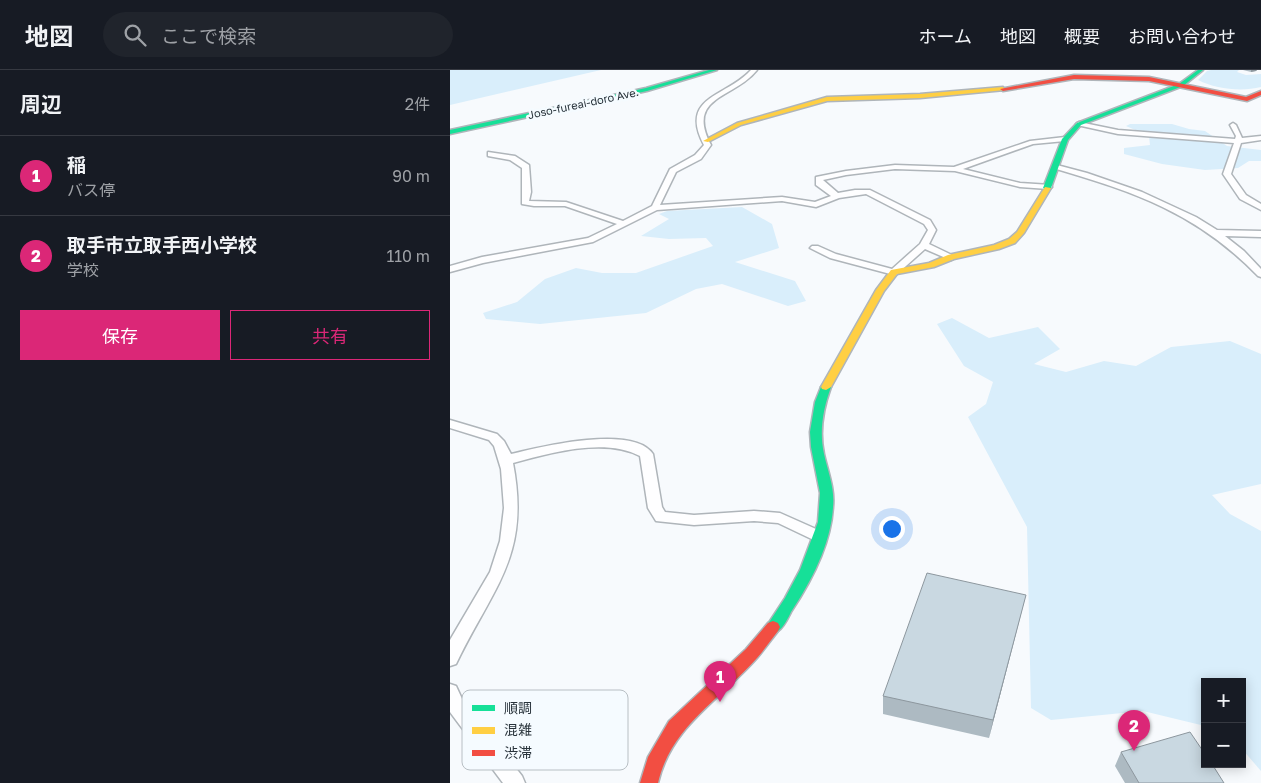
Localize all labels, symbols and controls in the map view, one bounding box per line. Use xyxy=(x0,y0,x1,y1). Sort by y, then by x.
search box xyxy=(103,12,453,57)
text: 地図 xyxy=(25,21,73,50)
icon: search xyxy=(121,21,149,49)
text: ここで検索 xyxy=(161,24,256,47)
text: ホーム xyxy=(919,25,972,47)
text: 地図 xyxy=(1000,25,1036,47)
text: 概要 xyxy=(1064,25,1100,47)
text: お問い合わせ xyxy=(1128,25,1236,47)
street label: Joso-fureai-doro Ave. xyxy=(526,85,640,121)
text: 周辺 xyxy=(20,91,62,117)
text: 2件 xyxy=(405,94,430,114)
text: 稲 xyxy=(67,153,86,176)
text: 1 xyxy=(32,166,40,186)
text: 90 m xyxy=(392,166,430,186)
text: バス停 xyxy=(67,180,115,200)
text: 取手市立取手西小学校 xyxy=(67,233,257,256)
text: 2 xyxy=(31,246,41,266)
text: 110 m xyxy=(386,246,430,266)
text: 学校 xyxy=(67,260,99,280)
button: 保存 xyxy=(20,310,220,360)
button: 共有 xyxy=(230,310,430,360)
your location xyxy=(879,516,905,542)
pin: 1 xyxy=(704,661,736,702)
map controls xyxy=(1201,678,1246,768)
button: + xyxy=(1201,678,1246,723)
legend xyxy=(462,690,628,770)
text: 順調 xyxy=(504,699,532,716)
pin: 2 xyxy=(1118,710,1150,751)
text: 混雑 xyxy=(504,721,532,738)
button: − xyxy=(1201,723,1246,768)
text: 渋滞 xyxy=(504,744,532,761)

